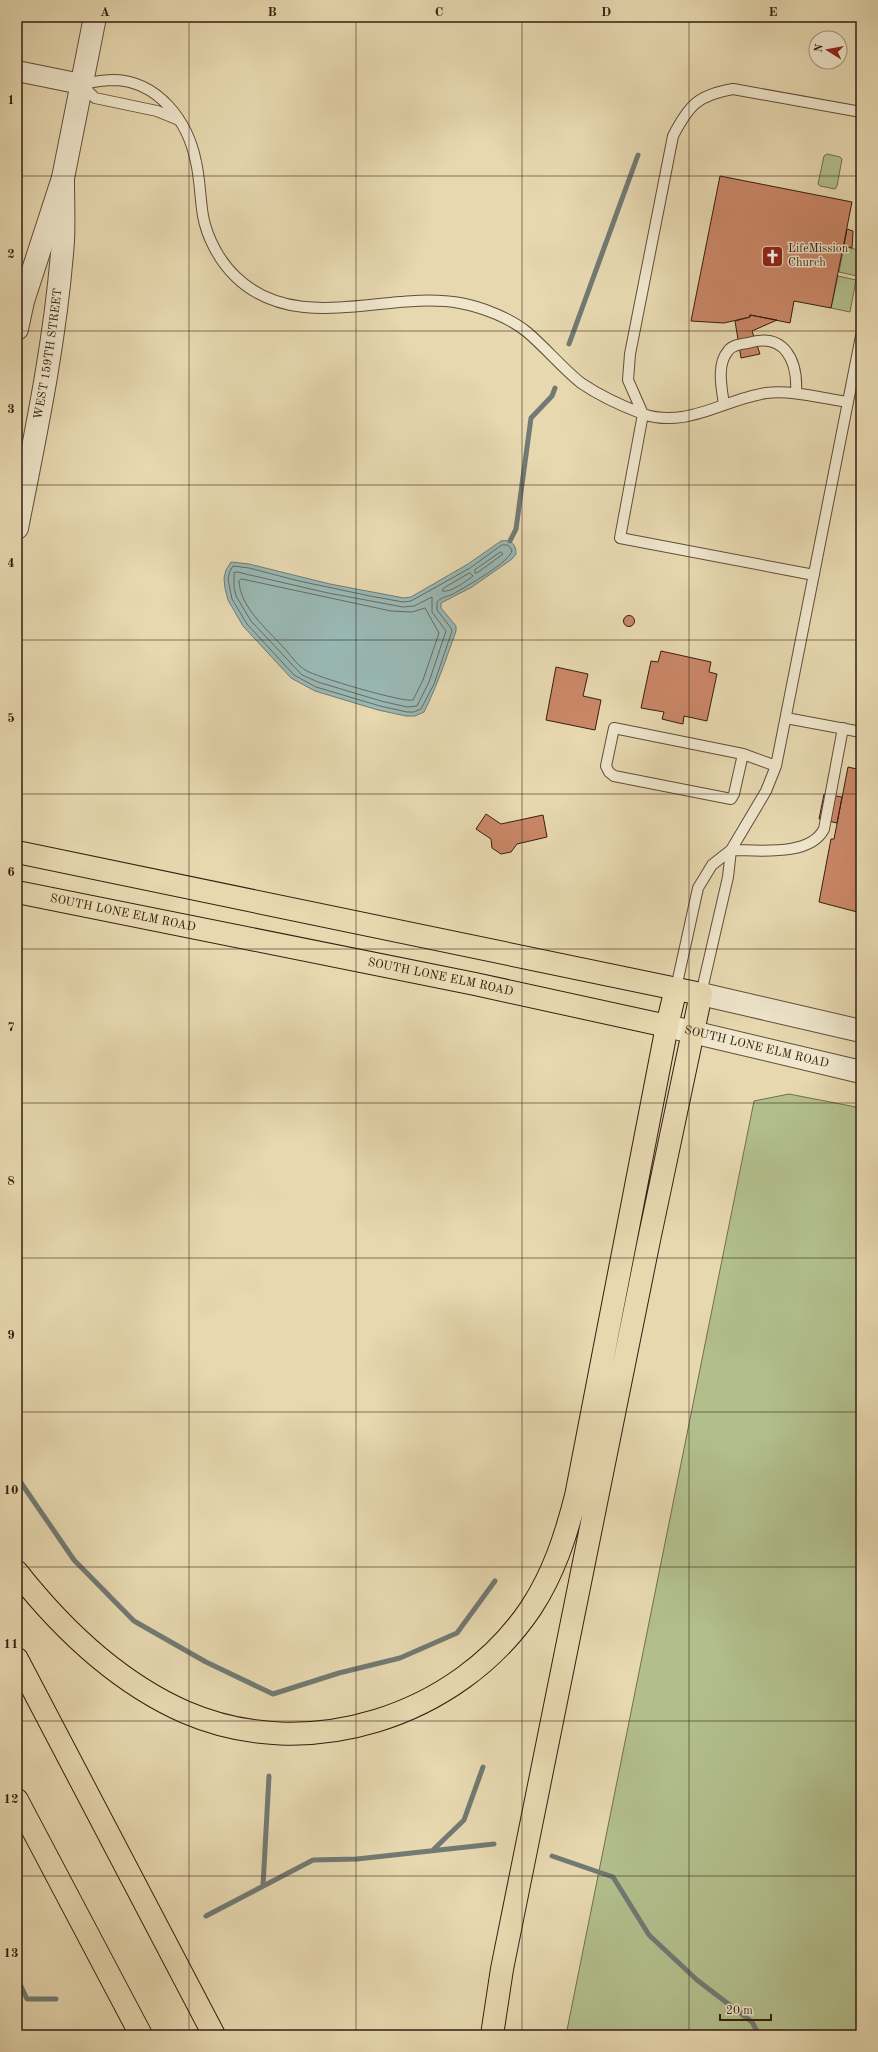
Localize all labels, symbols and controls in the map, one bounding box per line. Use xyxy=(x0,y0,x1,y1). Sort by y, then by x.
text: A xyxy=(100,6,110,19)
text: B xyxy=(267,6,277,19)
text: C xyxy=(435,6,443,19)
text: D xyxy=(601,6,611,19)
text: E xyxy=(769,6,778,19)
north arrow xyxy=(808,30,848,70)
text: N xyxy=(813,43,826,54)
text: 1 xyxy=(7,94,15,107)
church icon: LifeMission Church xyxy=(760,243,786,269)
place label: LifeMission Church xyxy=(788,243,849,269)
text: 2 xyxy=(7,248,15,261)
street label: WEST 159TH STREET xyxy=(32,288,65,420)
text: 3 xyxy=(7,403,15,416)
text: 4 xyxy=(7,557,15,570)
text: 5 xyxy=(7,712,15,725)
text: 6 xyxy=(7,866,15,879)
street label: SOUTH LONE ELM ROAD xyxy=(49,893,197,934)
street label: SOUTH LONE ELM ROAD xyxy=(367,957,514,998)
text: 7 xyxy=(7,1021,15,1034)
street label: SOUTH LONE ELM ROAD xyxy=(683,1024,830,1070)
text: 8 xyxy=(7,1175,15,1188)
text: 9 xyxy=(7,1329,15,1342)
text: 10 xyxy=(3,1484,19,1497)
text: 11 xyxy=(3,1638,19,1651)
text: 12 xyxy=(3,1793,19,1806)
text: 13 xyxy=(3,1947,19,1960)
scale bar xyxy=(720,1996,771,2022)
text: 20 m xyxy=(726,2005,753,2017)

